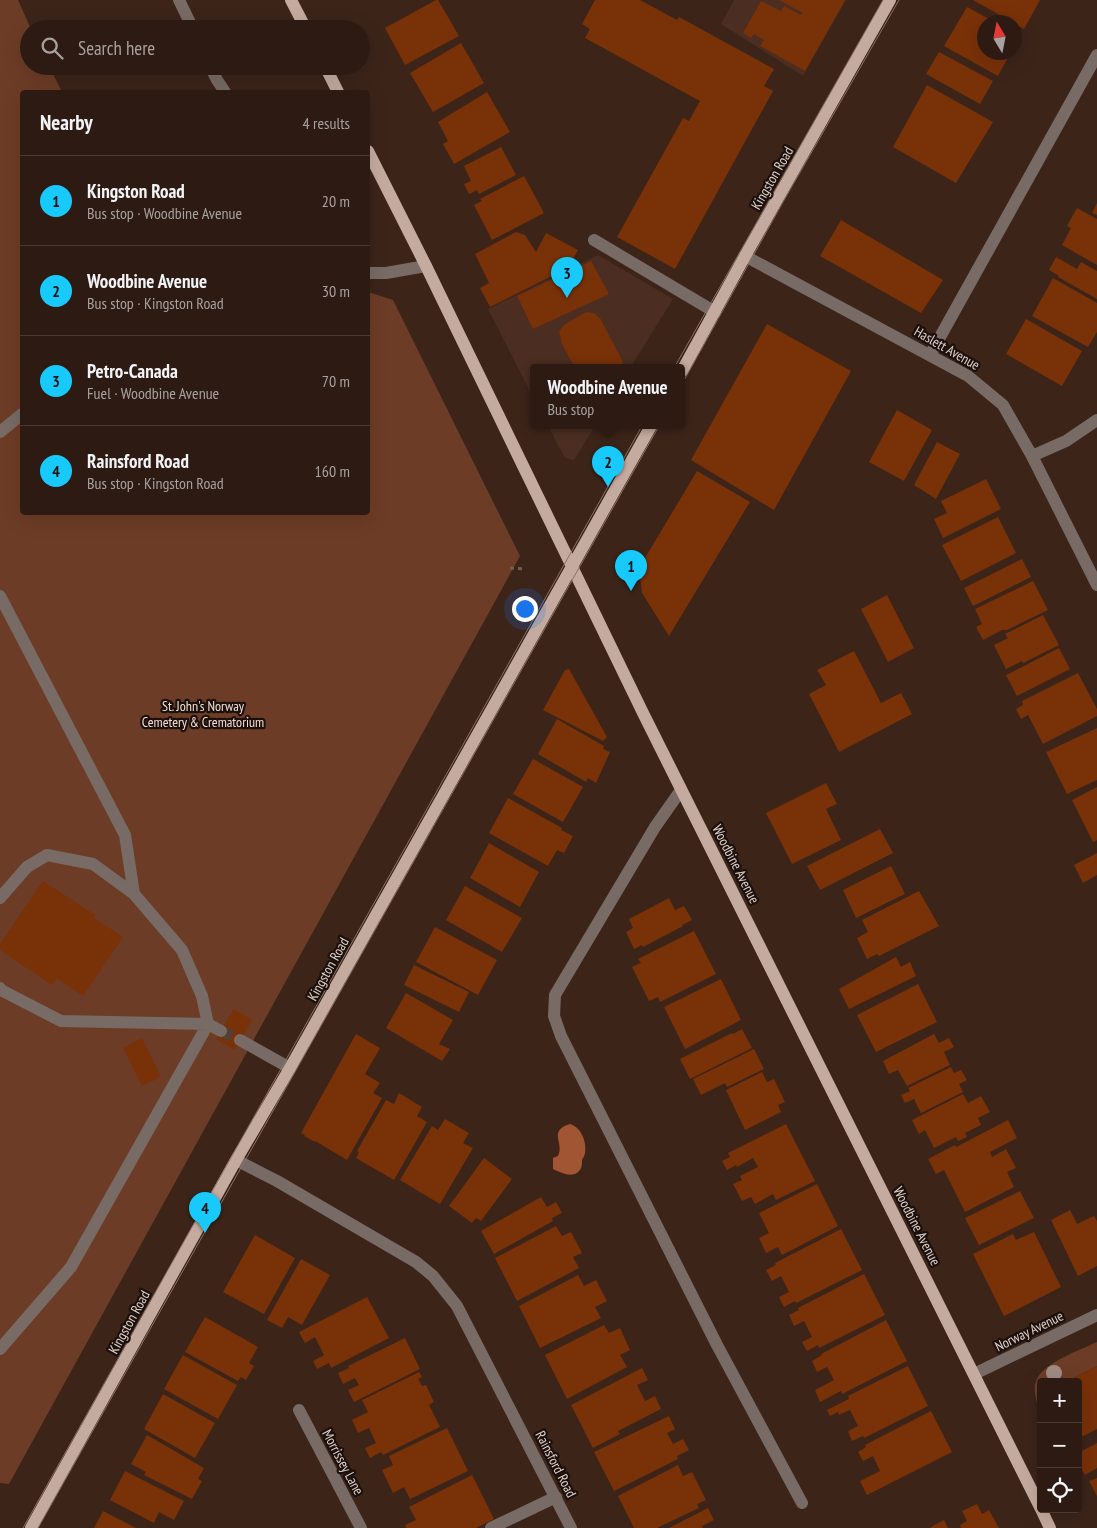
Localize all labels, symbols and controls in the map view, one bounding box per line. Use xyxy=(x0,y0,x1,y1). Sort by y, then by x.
north arrow xyxy=(977,15,1022,60)
search box xyxy=(20,20,370,75)
icon: search xyxy=(38,34,66,62)
text: Search here xyxy=(78,36,155,60)
text: Nearby xyxy=(40,109,93,136)
text: 4 results xyxy=(303,113,350,133)
street label: Kingston Road xyxy=(747,143,797,213)
text: Kingston Road xyxy=(87,179,185,203)
text: 1 xyxy=(52,191,60,211)
text: 20 m xyxy=(322,191,350,211)
text: Bus stop · Woodbine Avenue xyxy=(87,203,242,223)
pin: 3 xyxy=(551,257,583,298)
text: Woodbine Avenue xyxy=(87,269,207,293)
text: 2 xyxy=(52,281,60,301)
text: 30 m xyxy=(322,281,350,301)
text: Bus stop · Kingston Road xyxy=(87,293,224,313)
street label: Haslett Avenue xyxy=(911,322,983,374)
text: Petro-Canada xyxy=(87,359,178,383)
popup xyxy=(530,364,685,429)
text: 3 xyxy=(52,371,60,391)
text: 70 m xyxy=(322,371,350,391)
text: Woodbine Avenue xyxy=(547,375,668,399)
text: Fuel · Woodbine Avenue xyxy=(87,383,219,403)
text: Bus stop xyxy=(547,399,594,419)
pin: 2 xyxy=(592,446,624,487)
text: Rainsford Road xyxy=(87,449,189,473)
text: 4 xyxy=(52,461,60,481)
text: 160 m xyxy=(315,461,350,481)
text: Bus stop · Kingston Road xyxy=(87,473,224,493)
pin: 1 xyxy=(615,550,647,591)
your location xyxy=(512,596,538,622)
park label: St. John's Norway Cemetery & Crematorium xyxy=(142,697,264,731)
street label: Woodbine Avenue xyxy=(708,822,764,907)
street label: Kingston Road xyxy=(303,934,353,1004)
street label: Woodbine Avenue xyxy=(889,1184,945,1269)
pin: 4 xyxy=(189,1192,221,1233)
street label: Kingston Road xyxy=(104,1287,154,1357)
street label: Norway Avenue xyxy=(992,1307,1066,1355)
map controls xyxy=(1037,1378,1082,1513)
button: + xyxy=(1037,1378,1082,1423)
button: − xyxy=(1037,1423,1082,1468)
street label: Morrissey Lane xyxy=(318,1426,368,1498)
street label: Rainsford Road xyxy=(532,1428,580,1500)
button: locate xyxy=(1037,1468,1082,1513)

